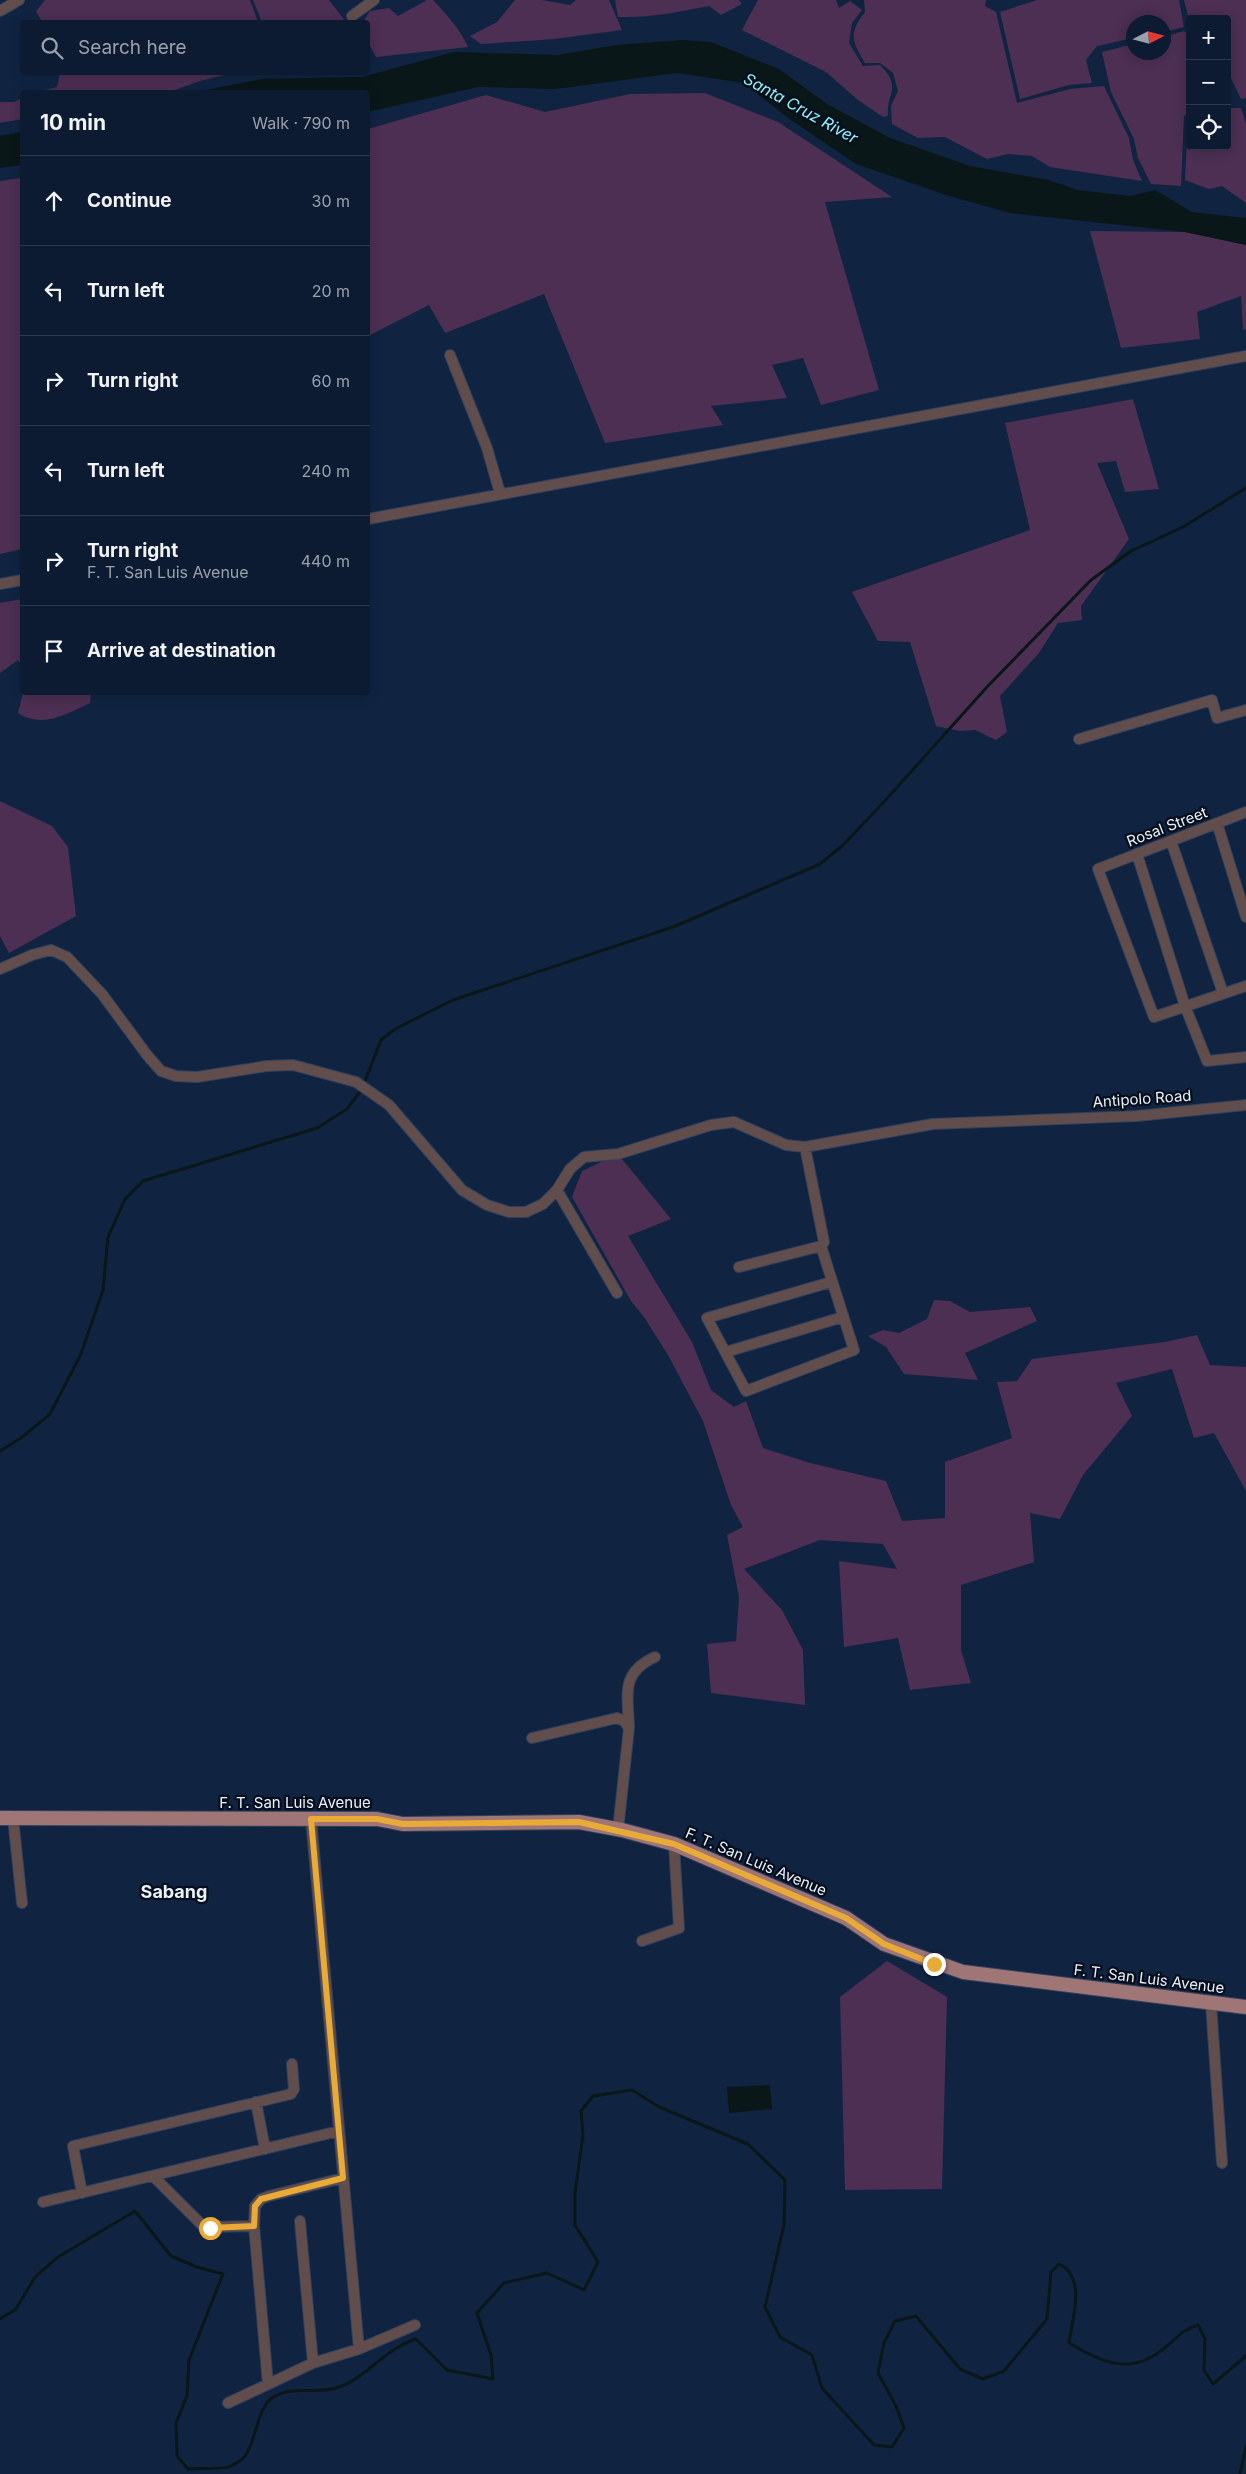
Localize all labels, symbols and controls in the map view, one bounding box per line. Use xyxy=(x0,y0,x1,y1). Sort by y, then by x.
north arrow xyxy=(1126,15,1171,60)
map controls xyxy=(1186,15,1231,150)
button: + xyxy=(1186,15,1231,60)
search box xyxy=(20,20,370,75)
icon: search xyxy=(38,34,66,62)
text: Search here xyxy=(78,36,187,59)
button: − xyxy=(1186,60,1231,105)
water label: Santa Cruz River xyxy=(740,68,862,148)
button: locate xyxy=(1186,105,1231,150)
text: 10 min xyxy=(40,110,106,135)
text: Walk · 790 m xyxy=(252,113,350,133)
icon: ahead xyxy=(40,187,68,215)
text: Continue xyxy=(87,189,172,212)
text: 30 m xyxy=(312,191,350,211)
icon: left xyxy=(40,277,68,305)
text: Turn left xyxy=(87,279,165,302)
text: 20 m xyxy=(312,281,350,301)
icon: right xyxy=(40,367,68,395)
text: Turn right xyxy=(87,369,178,392)
text: 60 m xyxy=(311,371,350,391)
icon: left xyxy=(40,457,68,485)
text: Turn left xyxy=(87,459,165,482)
text: 240 m xyxy=(302,461,350,481)
text: Turn right xyxy=(87,539,178,562)
icon: right xyxy=(40,547,68,575)
text: 440 m xyxy=(301,551,350,571)
text: F. T. San Luis Avenue xyxy=(87,562,249,582)
icon: arrive xyxy=(40,637,68,665)
text: Arrive at destination xyxy=(87,639,276,662)
street label: Rosal Street xyxy=(1124,802,1210,851)
street label: Antipolo Road xyxy=(1092,1086,1192,1111)
street label: F. T. San Luis Avenue xyxy=(219,1793,371,1812)
street label: F. T. San Luis Avenue xyxy=(683,1823,830,1900)
district label: Sabang xyxy=(141,1881,207,1902)
route end xyxy=(923,1953,946,1976)
street label: F. T. San Luis Avenue xyxy=(1073,1960,1225,1997)
route start xyxy=(199,2217,222,2240)

